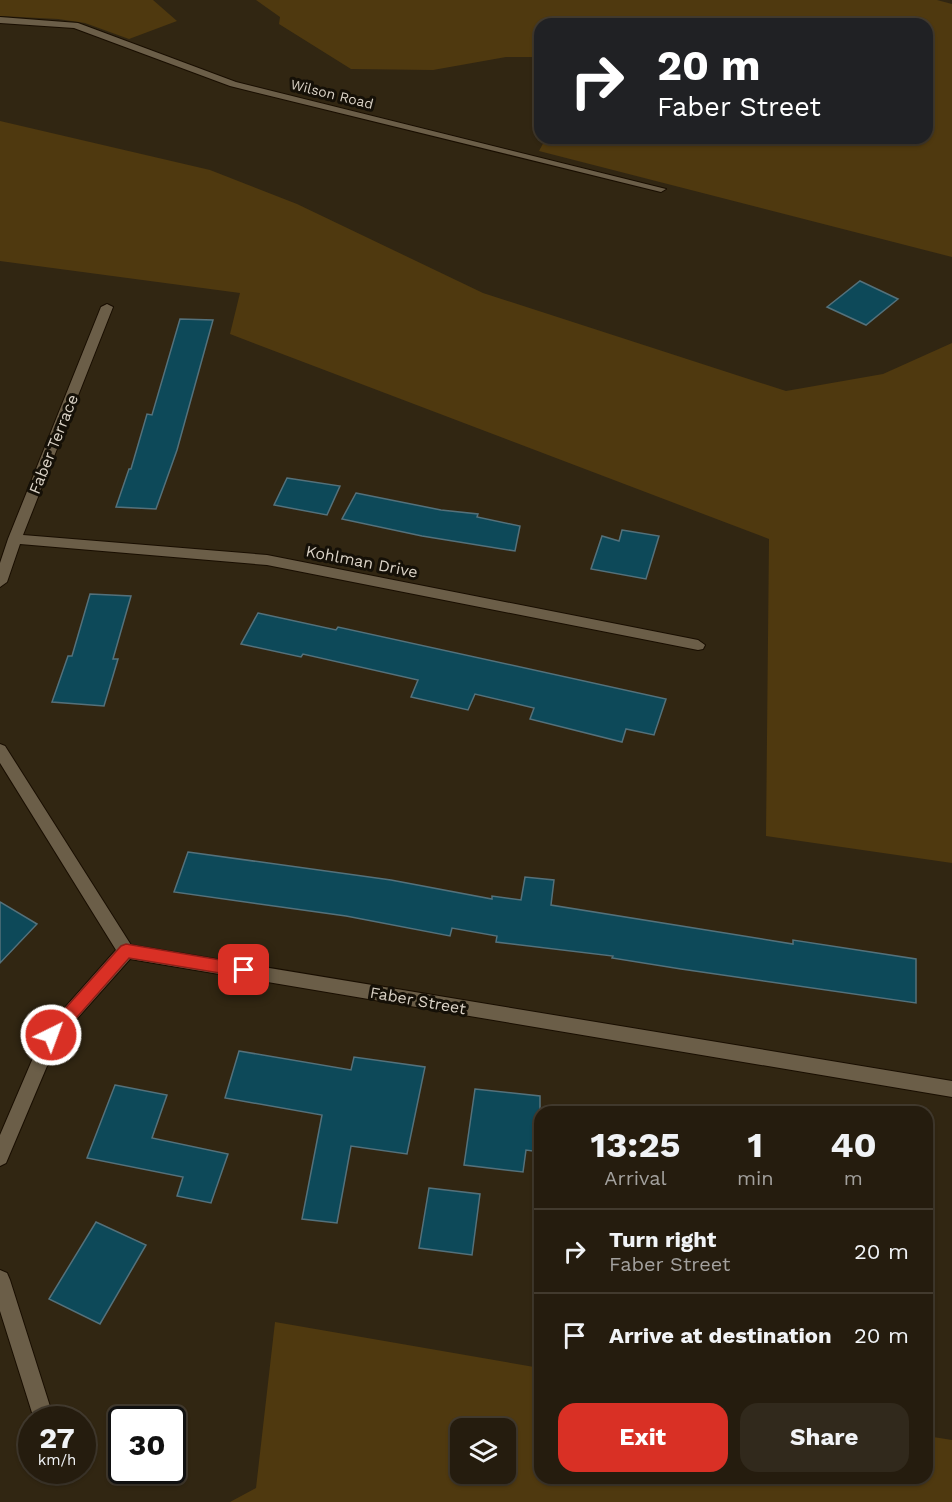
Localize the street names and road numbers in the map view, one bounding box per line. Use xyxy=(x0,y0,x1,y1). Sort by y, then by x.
street label: Wilson Road xyxy=(289,76,375,112)
street label: Faber Terrace xyxy=(25,392,82,497)
street label: Kohlman Drive xyxy=(304,541,420,582)
street label: Faber Street xyxy=(368,983,468,1018)

